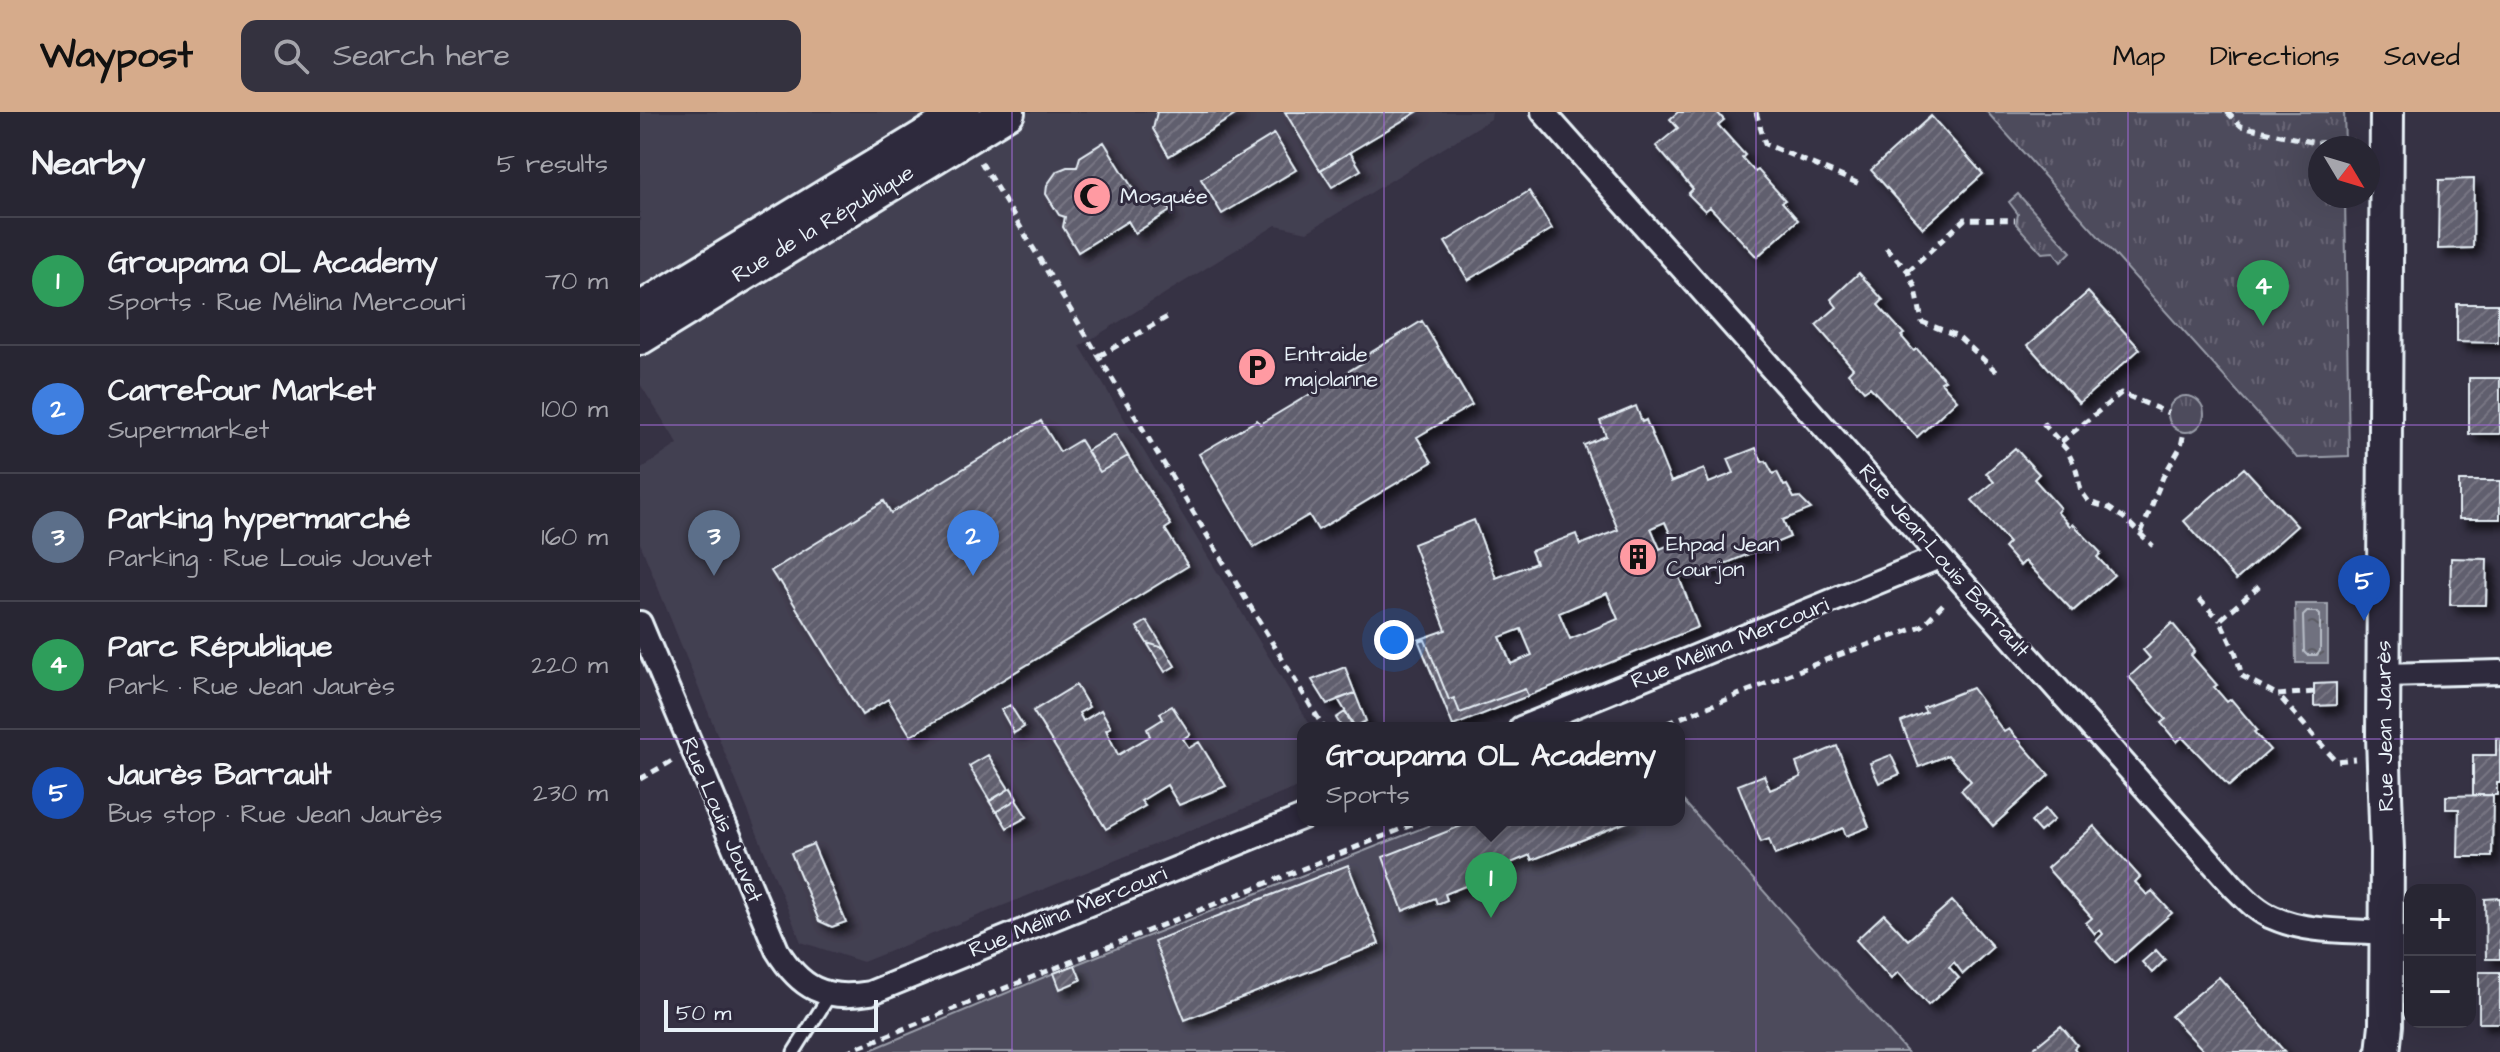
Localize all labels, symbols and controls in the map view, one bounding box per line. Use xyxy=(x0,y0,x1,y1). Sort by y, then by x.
search box xyxy=(241,20,801,92)
text: Waypost xyxy=(40,30,193,82)
icon: search xyxy=(269,34,313,78)
text: Search here xyxy=(333,35,510,77)
text: Map xyxy=(2113,37,2166,76)
text: Directions xyxy=(2210,37,2340,76)
text: Saved xyxy=(2384,37,2460,76)
north arrow xyxy=(2308,136,2380,208)
text: Nearby xyxy=(32,140,146,188)
text: 5 results xyxy=(497,146,608,182)
street label: Rue de la République xyxy=(726,157,920,291)
mosque icon: Mosquée xyxy=(1071,175,1113,217)
place label: Mosquée xyxy=(1120,181,1208,212)
text: Groupama OL Academy xyxy=(108,242,438,284)
pin: 4 xyxy=(2237,260,2289,326)
text: 1 xyxy=(56,263,60,299)
text: 70 m xyxy=(545,263,608,299)
text: Sports · Rue Mélina Mercouri xyxy=(108,284,465,320)
place label: Entraide majolanne xyxy=(1285,339,1378,395)
parking icon: Entraide majolanne xyxy=(1236,346,1278,388)
text: Carrefour Market xyxy=(108,370,376,412)
text: 2 xyxy=(51,391,65,427)
text: 100 m xyxy=(541,391,608,427)
text: Supermarket xyxy=(108,412,269,448)
street label: Rue Jean-Louis Barrault xyxy=(1851,457,2037,665)
text: Parking hypermarché xyxy=(108,498,410,540)
pin: 3 xyxy=(688,510,740,576)
pin: 2 xyxy=(947,510,999,576)
text: 3 xyxy=(51,519,65,555)
text: 160 m xyxy=(541,519,608,555)
place label: Ehpad Jean Courjon xyxy=(1666,529,1779,585)
building icon: Ehpad Jean Courjon xyxy=(1617,536,1659,578)
text: Parking · Rue Louis Jouvet xyxy=(108,540,432,576)
pin: 5 xyxy=(2338,555,2390,621)
street label: Rue Mélina Mercouri xyxy=(1627,589,1833,697)
your location xyxy=(1374,620,1414,660)
text: Parc République xyxy=(108,626,332,668)
street label: Rue Jean Jaurès xyxy=(2368,640,2402,812)
text: 4 xyxy=(49,647,67,683)
text: 220 m xyxy=(531,647,608,683)
text: Park · Rue Jean Jaurès xyxy=(108,668,395,704)
popup xyxy=(1297,722,1685,826)
street label: Rue Louis Jouvet xyxy=(673,733,771,908)
text: Groupama OL Academy xyxy=(1326,735,1656,777)
text: Jaurès Barrault xyxy=(108,754,331,796)
text: 5 xyxy=(49,775,67,811)
text: 230 m xyxy=(533,775,608,811)
text: Sports xyxy=(1326,777,1410,813)
text: Bus stop · Rue Jean Jaurès xyxy=(108,796,443,832)
pin: 1 xyxy=(1465,852,1517,918)
street label: Rue Mélina Mercouri xyxy=(965,858,1171,966)
map controls xyxy=(2404,884,2476,1028)
button: + xyxy=(2404,884,2476,956)
button: − xyxy=(2404,956,2476,1028)
scale bar xyxy=(664,996,878,1032)
text: 50 m xyxy=(676,998,731,1029)

